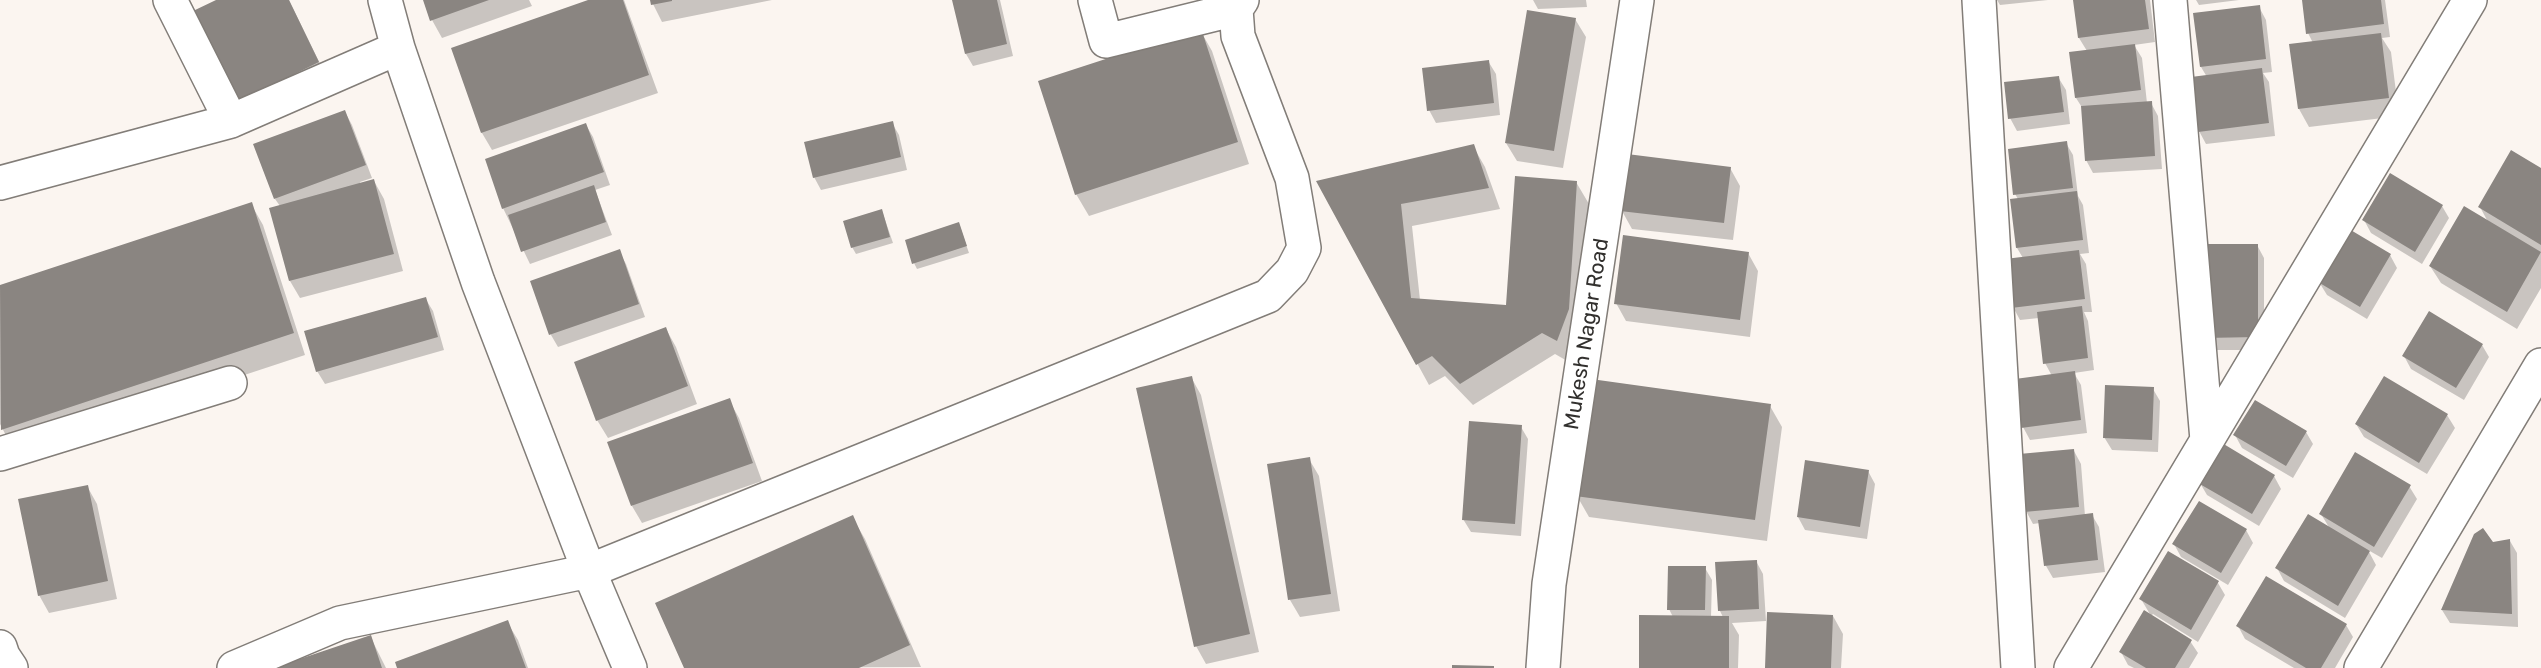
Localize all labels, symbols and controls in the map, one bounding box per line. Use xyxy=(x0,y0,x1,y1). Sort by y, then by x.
street label: Mukesh Nagar Road xyxy=(1559,237,1615,431)

